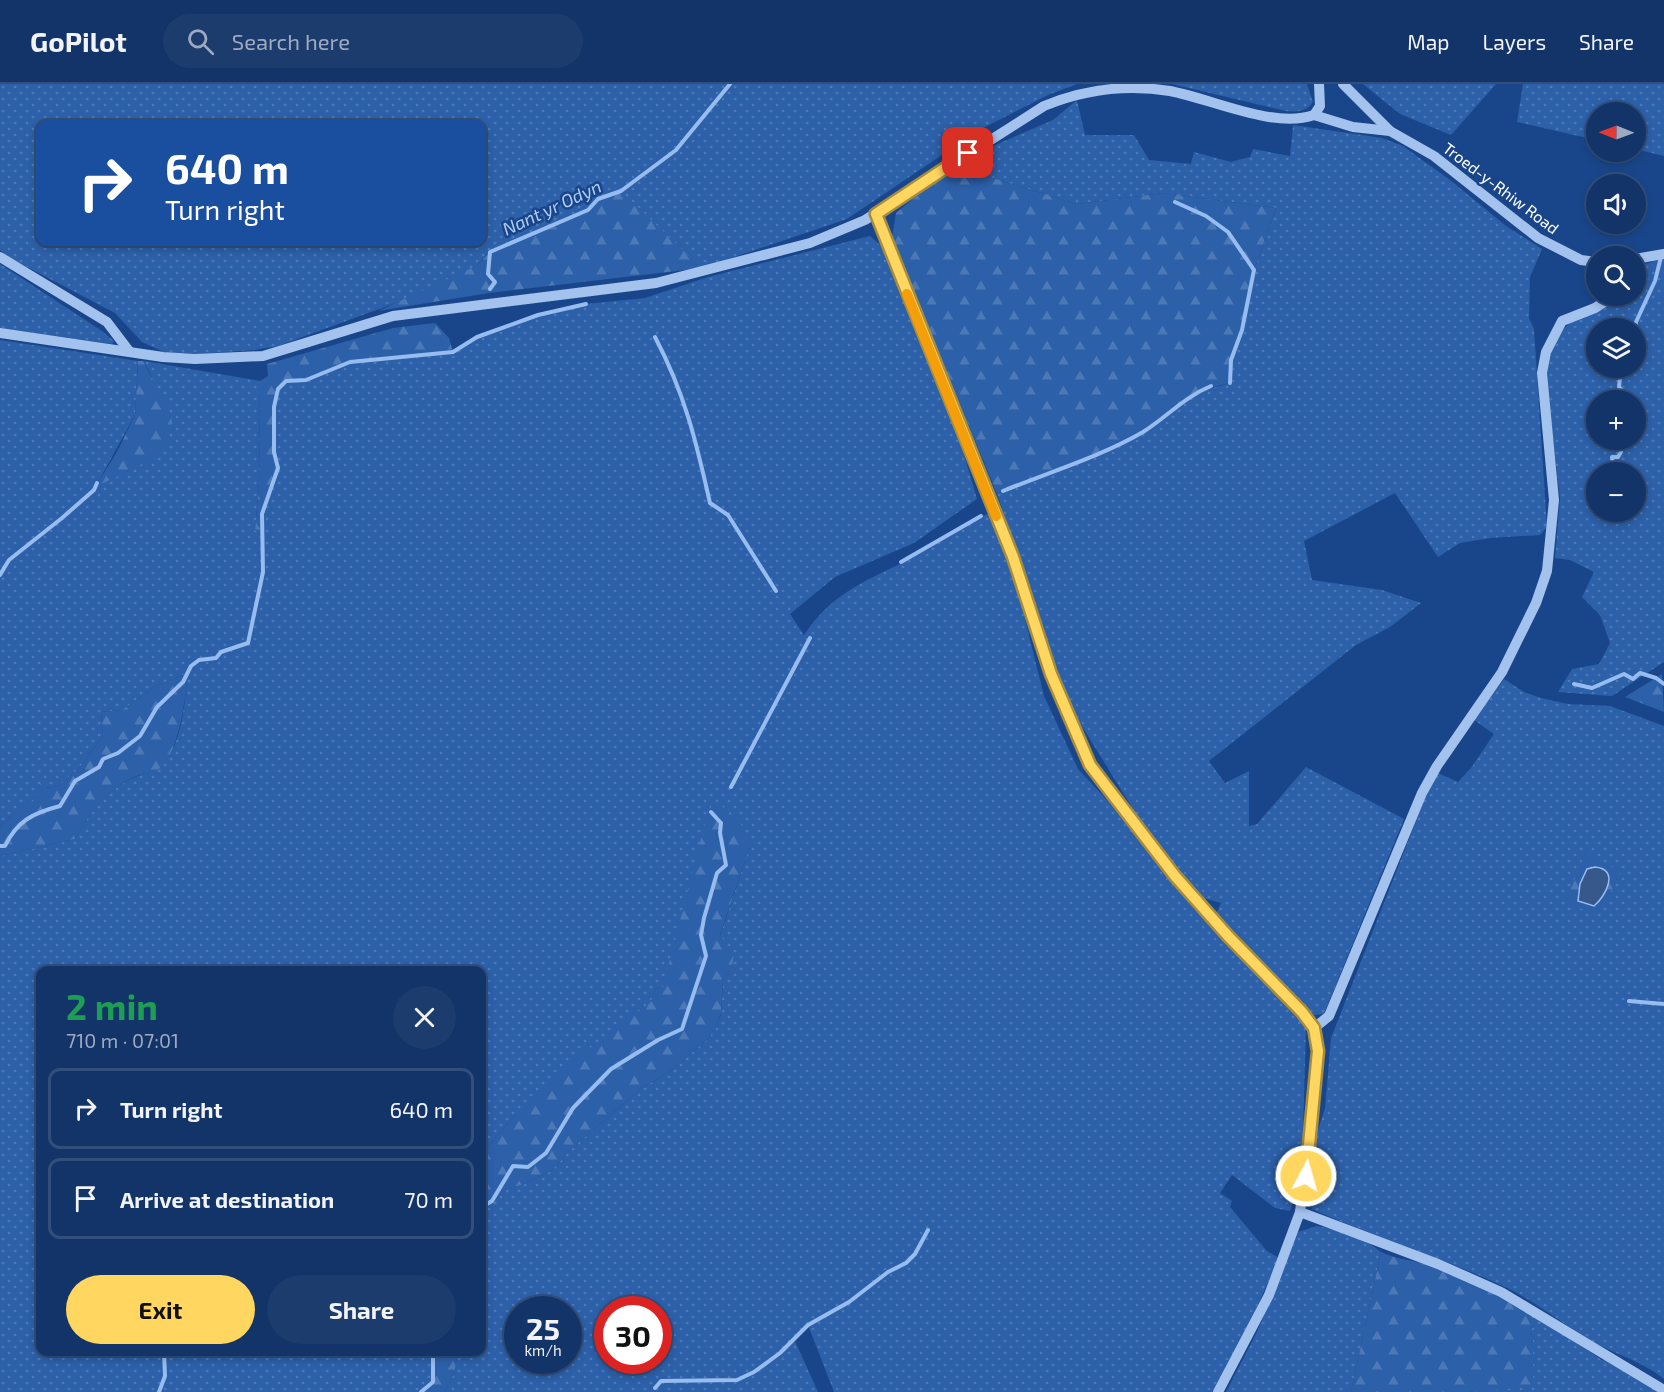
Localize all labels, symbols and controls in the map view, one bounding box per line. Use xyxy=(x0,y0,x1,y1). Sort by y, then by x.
search box xyxy=(163,14,583,68)
text: GoPilot xyxy=(30,24,127,58)
icon: search xyxy=(184,25,217,58)
text: Search here xyxy=(232,28,350,54)
text: Map xyxy=(1407,29,1449,54)
text: Layers xyxy=(1482,29,1546,54)
text: Share xyxy=(1579,29,1634,54)
north arrow xyxy=(1586,102,1646,162)
map controls xyxy=(1586,102,1646,522)
pin xyxy=(942,127,993,178)
icon: arrive xyxy=(951,136,984,169)
street label: Troed-y-Rhiw Road xyxy=(1440,138,1563,237)
text: 640 m xyxy=(165,142,289,192)
icon: right xyxy=(66,144,144,222)
button: sound xyxy=(1586,174,1646,234)
water label: Nant yr Odyn xyxy=(499,175,605,240)
text: Turn right xyxy=(165,193,285,225)
button: search xyxy=(1586,246,1646,306)
button: layers xyxy=(1586,318,1646,378)
button: + xyxy=(1586,390,1646,450)
button: − xyxy=(1586,462,1646,522)
text: 2 min xyxy=(66,984,158,1027)
button: close xyxy=(393,986,456,1049)
text: 710 m · 07:01 xyxy=(66,1028,179,1052)
icon: right xyxy=(69,1092,102,1125)
text: Turn right xyxy=(120,1096,222,1122)
text: 640 m xyxy=(389,1096,453,1122)
position arrow xyxy=(1274,1144,1338,1208)
icon: arrive xyxy=(69,1182,102,1215)
text: Arrive at destination xyxy=(120,1186,334,1212)
text: 70 m xyxy=(404,1186,453,1212)
button: Exit xyxy=(66,1275,255,1344)
button: Share xyxy=(267,1275,456,1344)
speed limit sign: 30 xyxy=(594,1296,672,1374)
text: 25 xyxy=(526,1310,560,1346)
text: km/h xyxy=(524,1341,562,1359)

